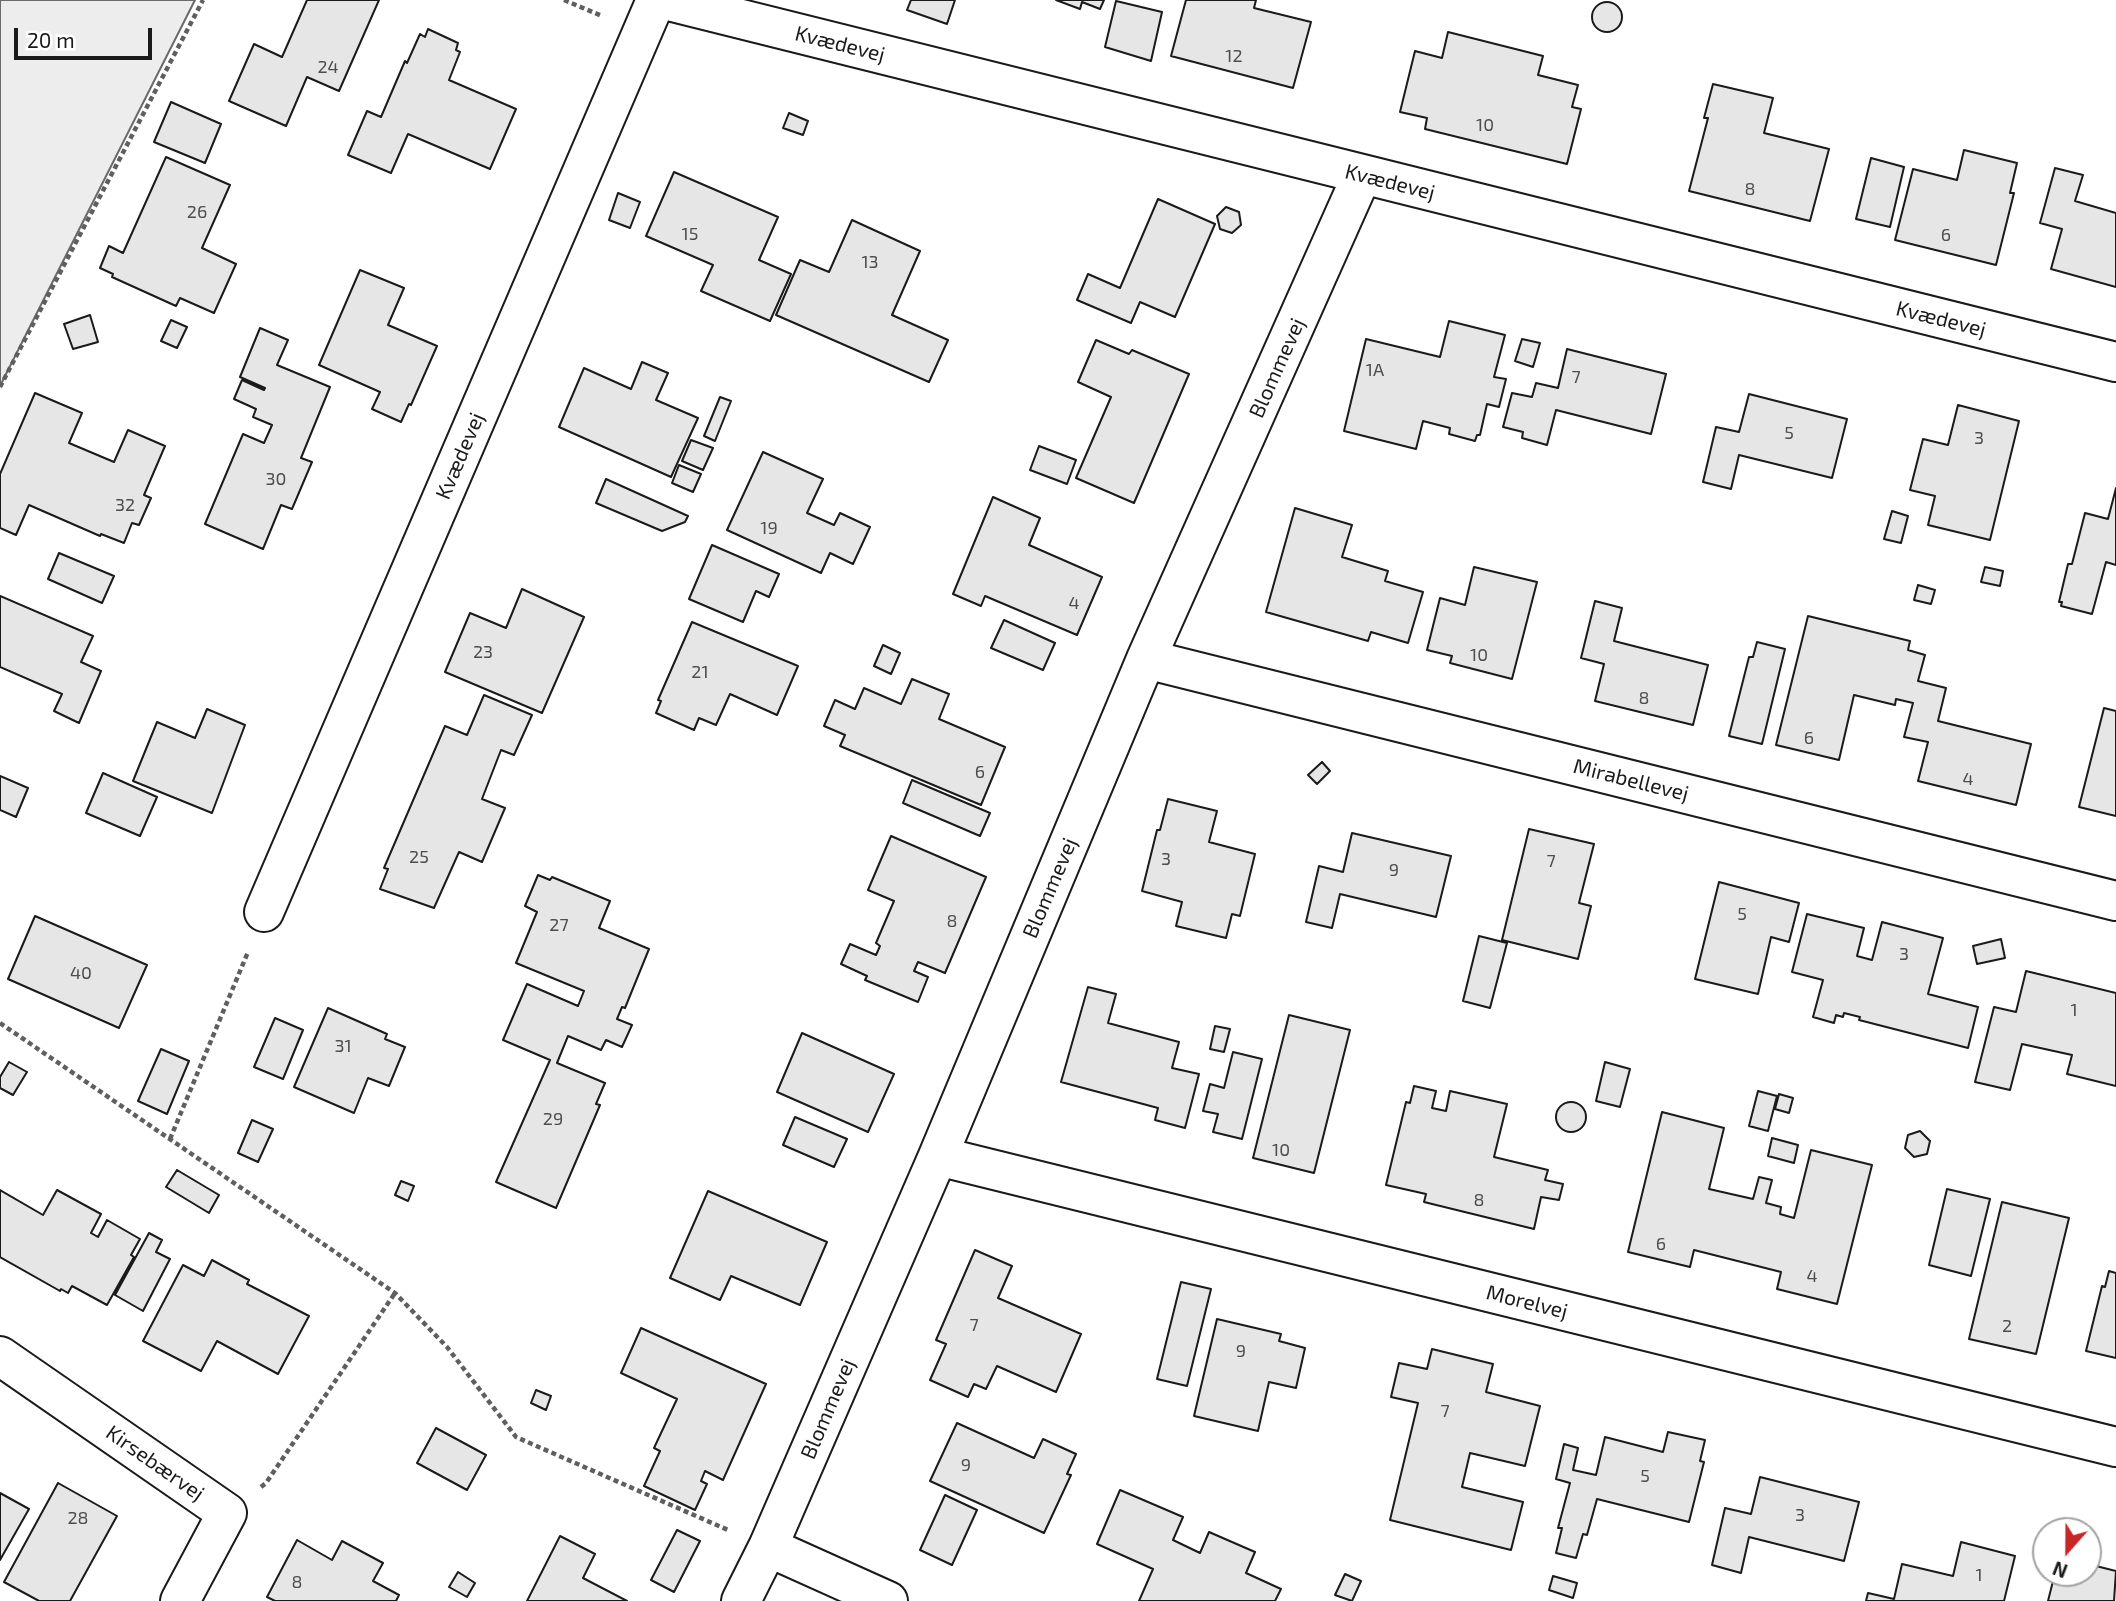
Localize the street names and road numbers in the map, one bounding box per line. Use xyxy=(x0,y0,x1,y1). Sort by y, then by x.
street label: Kvædevej xyxy=(792,21,888,67)
street label: Kvædevej xyxy=(1342,159,1438,205)
street label: Kvædevej xyxy=(1893,296,1989,342)
street label: Blommevej xyxy=(1244,314,1310,422)
street label: Kvædevej xyxy=(430,409,490,503)
street label: Mirabellevej xyxy=(1571,753,1691,807)
street label: Blommevej xyxy=(1018,834,1082,942)
street label: Morelvej xyxy=(1484,1280,1570,1324)
street label: Blommevej xyxy=(796,1355,860,1463)
street label: Kirsebærvej xyxy=(101,1420,209,1506)

